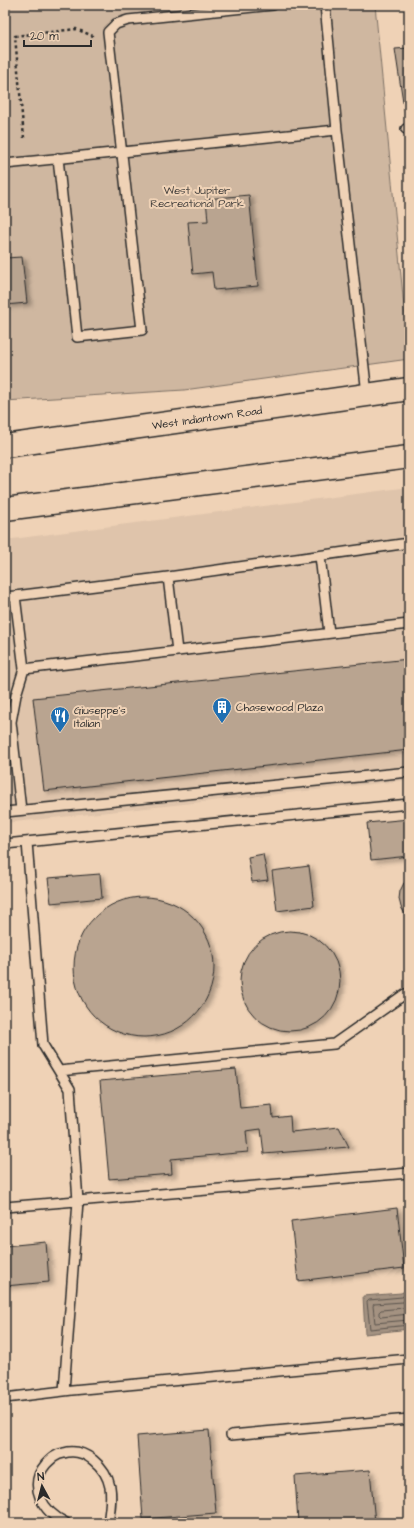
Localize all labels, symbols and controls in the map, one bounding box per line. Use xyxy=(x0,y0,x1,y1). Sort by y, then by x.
scale bar xyxy=(24,22,91,48)
text: 20 m xyxy=(30,28,59,45)
park label: West Jupiter Recreational Park xyxy=(150,183,244,211)
street label: West Indiantown Road xyxy=(151,403,263,433)
building icon: Chasewood Plaza xyxy=(211,696,233,724)
place label: Chasewood Plaza xyxy=(236,700,323,715)
place label: Giuseppe's Italian xyxy=(74,703,126,731)
restaurant icon: Giuseppe's Italian xyxy=(49,705,71,733)
north arrow xyxy=(22,1466,62,1506)
text: N xyxy=(37,1469,45,1484)

